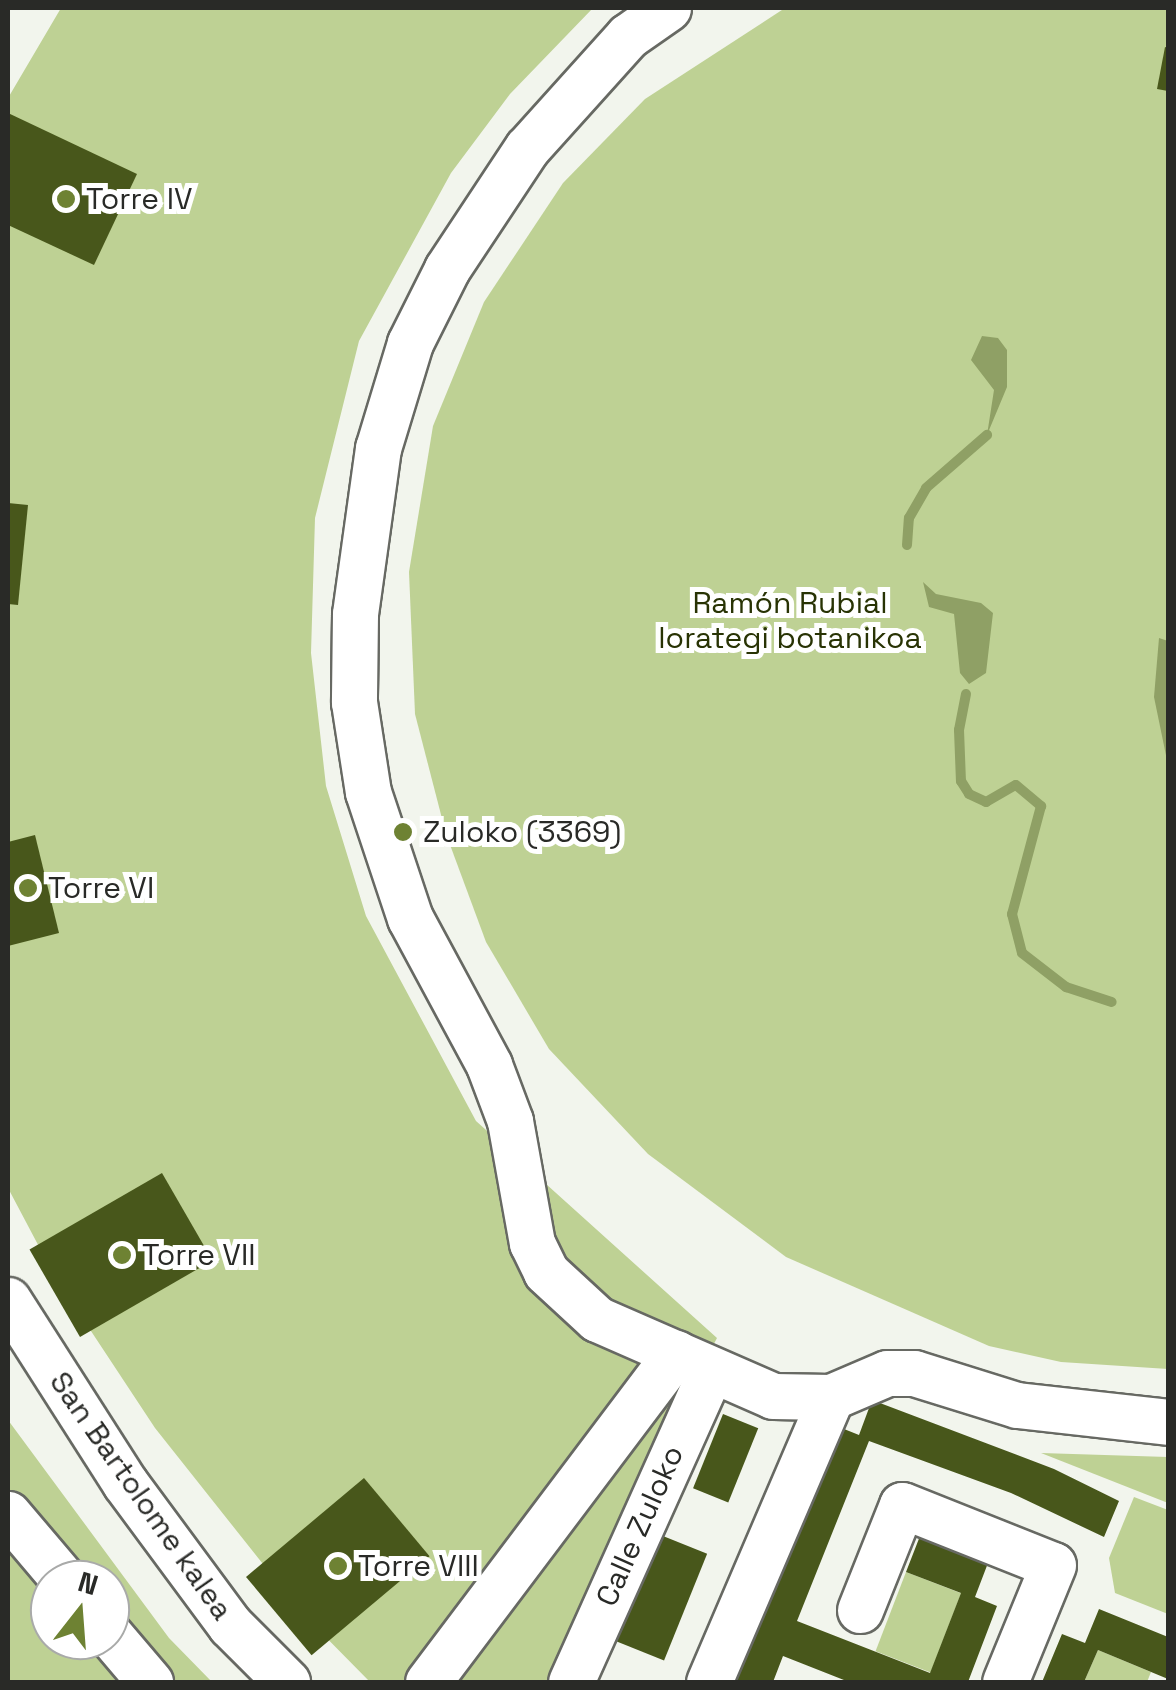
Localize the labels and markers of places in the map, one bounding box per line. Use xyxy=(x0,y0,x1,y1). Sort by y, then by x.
place label: Torre IV xyxy=(86,181,193,217)
marker: Torre IV xyxy=(55,188,77,210)
place label: Zuloko (3369) xyxy=(423,814,621,850)
marker: Zuloko (3369) xyxy=(392,821,414,843)
place label: Torre VI xyxy=(48,870,155,906)
marker: Torre VI xyxy=(17,877,39,899)
place label: Torre VII xyxy=(142,1237,256,1273)
marker: Torre VII xyxy=(111,1244,133,1266)
place label: Torre VIII xyxy=(358,1548,479,1584)
marker: Torre VIII xyxy=(327,1555,349,1577)

